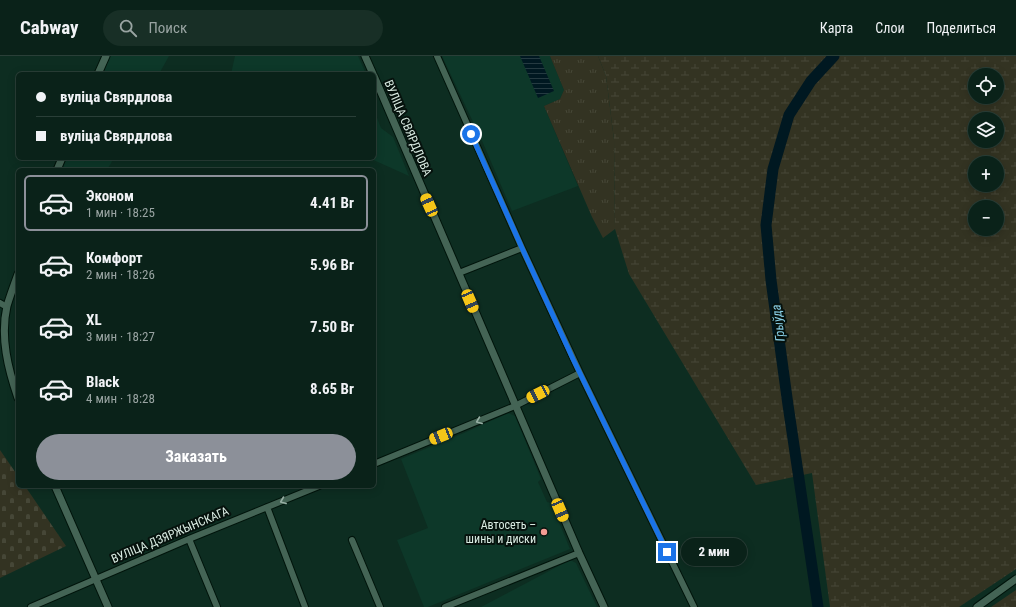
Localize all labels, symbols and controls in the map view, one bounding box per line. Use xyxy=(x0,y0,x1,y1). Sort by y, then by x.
search box xyxy=(103,10,383,46)
text: Cabway xyxy=(20,16,79,39)
icon: search xyxy=(117,17,139,39)
text: Поиск xyxy=(149,19,187,37)
text: Карта xyxy=(820,20,853,36)
text: Слои xyxy=(875,20,905,36)
text: Поделиться xyxy=(927,20,996,36)
map controls xyxy=(968,68,1004,236)
button: locate xyxy=(968,68,1004,104)
street label: ВУЛІЦА СВЯРДЛОВА xyxy=(381,78,435,178)
text: вуліца Свярдлова xyxy=(60,88,172,106)
button: layers xyxy=(968,112,1004,148)
route start xyxy=(462,125,480,143)
text: вуліца Свярдлова xyxy=(60,127,172,145)
button: + xyxy=(968,156,1004,192)
icon: car xyxy=(38,185,74,221)
text: Эконом xyxy=(86,187,134,205)
car xyxy=(419,192,439,218)
text: 4.41 Br xyxy=(310,194,354,212)
button: − xyxy=(968,200,1004,236)
text: 1 мин · 18:25 xyxy=(86,205,155,220)
icon: car xyxy=(38,247,74,283)
text: Комфорт xyxy=(86,249,143,267)
text: 5.96 Br xyxy=(310,256,354,274)
text: 2 мин · 18:26 xyxy=(86,267,155,282)
car xyxy=(460,288,480,314)
water label: Грыўда xyxy=(768,304,788,342)
icon: car xyxy=(38,309,74,345)
text: XL xyxy=(86,311,102,329)
text: 7.50 Br xyxy=(310,318,354,336)
text: 3 мин · 18:27 xyxy=(86,329,155,344)
icon: car xyxy=(38,371,74,407)
text: Black xyxy=(86,373,119,391)
text: 8.65 Br xyxy=(310,380,354,398)
car xyxy=(525,383,551,405)
text: 4 мин · 18:28 xyxy=(86,391,155,406)
one-way arrow xyxy=(476,416,483,424)
car xyxy=(428,426,454,446)
button: Заказать xyxy=(36,434,356,480)
one-way arrow xyxy=(280,496,287,504)
car xyxy=(550,497,570,523)
street label: ВУЛІЦА ДЗЯРЖЫНСКАГА xyxy=(109,504,231,566)
place label: Автосеть – шины и диски xyxy=(466,518,536,546)
marker: Автосеть – шины и диски xyxy=(539,527,549,537)
callout: 2 мин xyxy=(681,538,747,566)
route end xyxy=(658,543,676,561)
text: 2 мин xyxy=(698,544,730,559)

